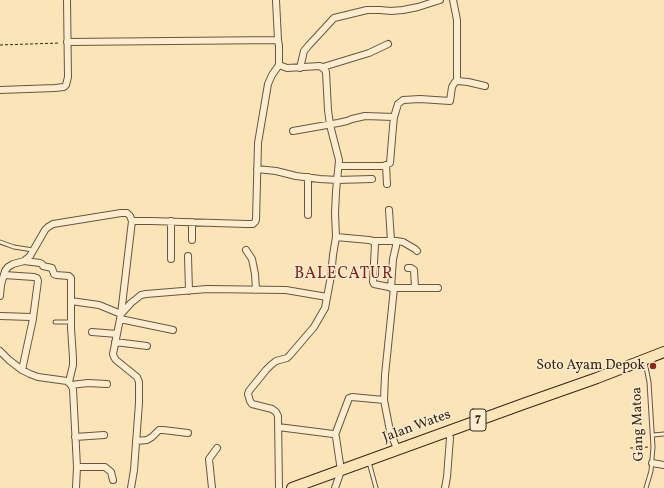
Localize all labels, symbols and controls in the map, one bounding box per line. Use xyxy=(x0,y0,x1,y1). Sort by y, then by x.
district label: BALECATUR xyxy=(294,265,394,285)
place label: Soto Ayam Depok xyxy=(536,358,645,374)
marker: Soto Ayam Depok xyxy=(648,361,658,371)
street label: Gang Matoa xyxy=(629,386,649,462)
street label: Jalan Wates xyxy=(381,407,453,447)
road number: 7 xyxy=(470,409,486,431)

